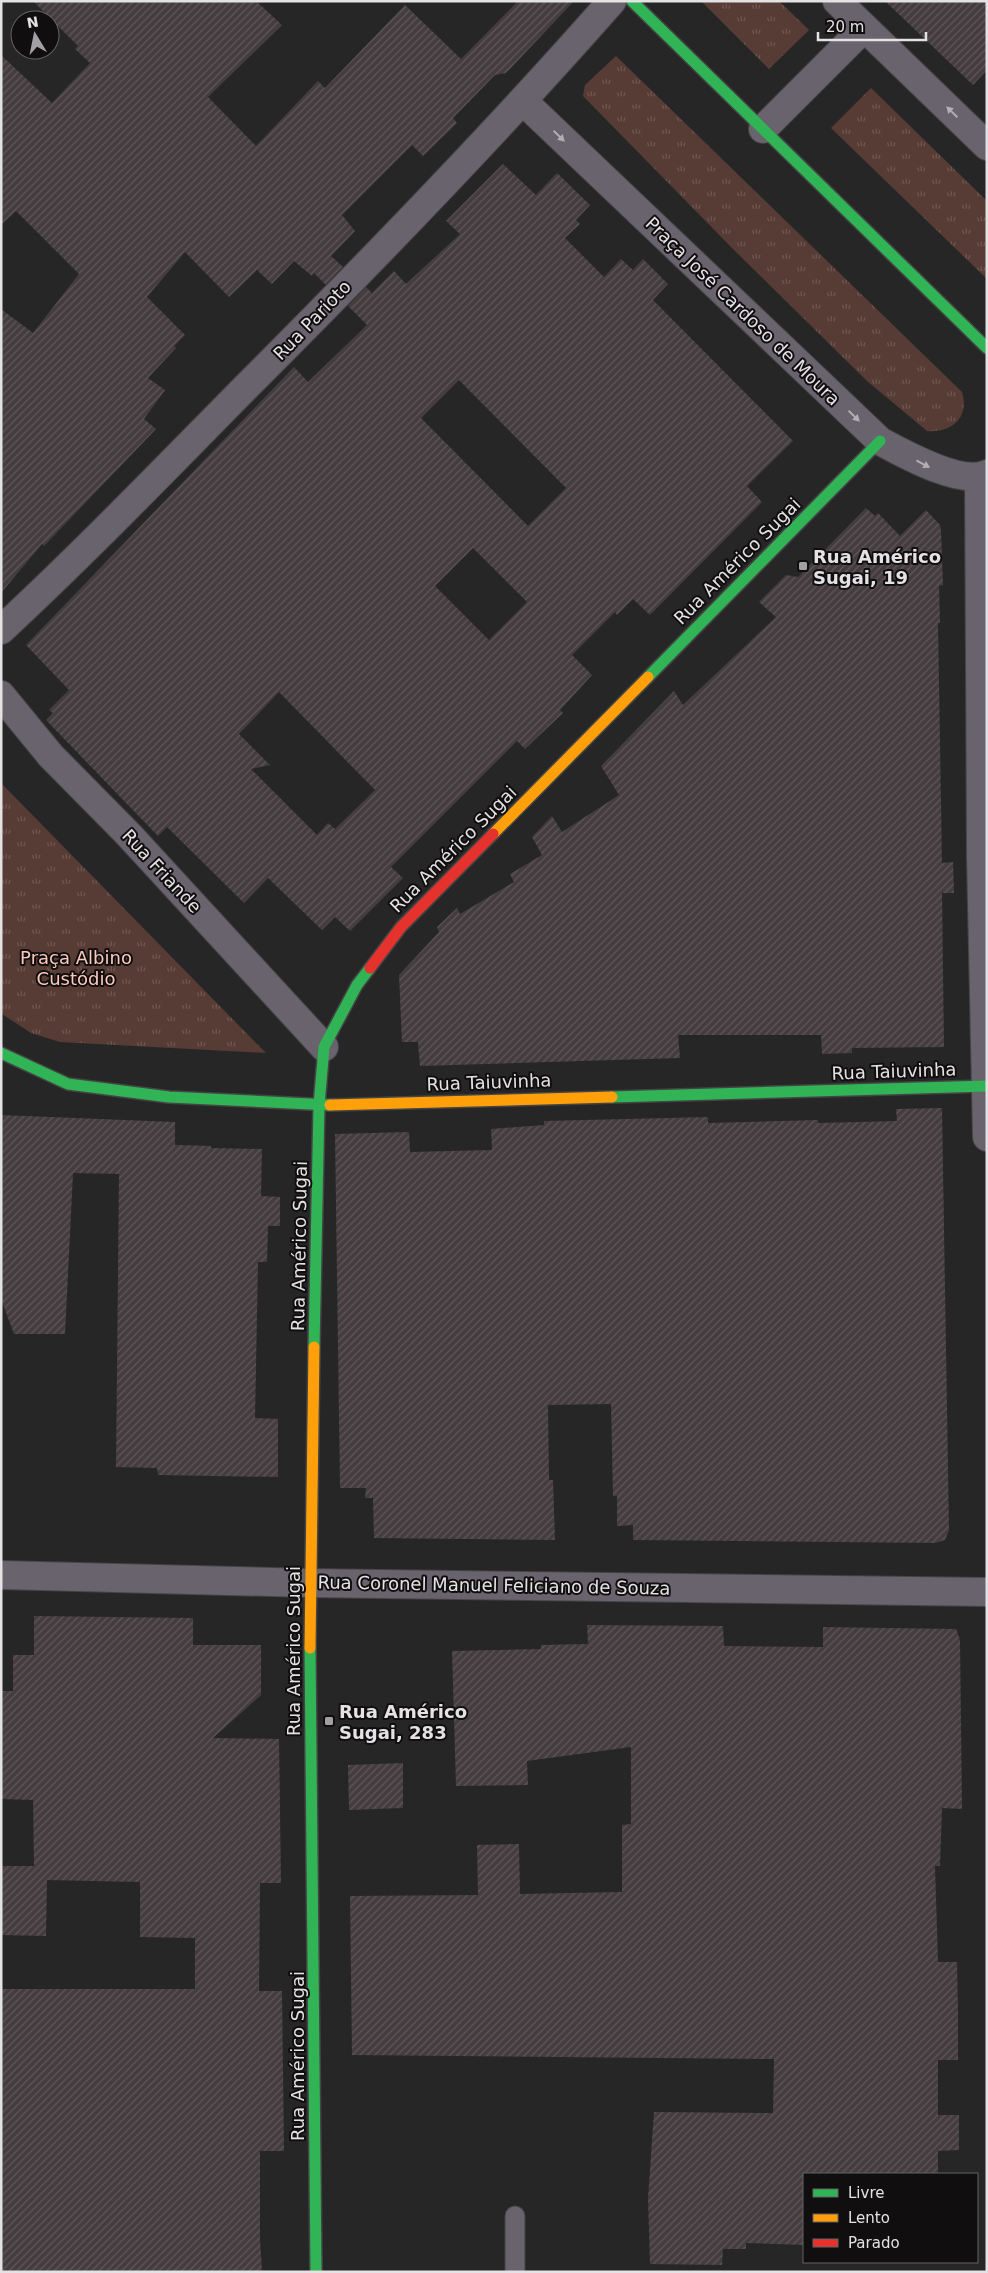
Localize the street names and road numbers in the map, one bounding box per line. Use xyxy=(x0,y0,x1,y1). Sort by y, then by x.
street label: Praça José Cardoso de Moura xyxy=(641,212,845,410)
street label: Rua Parioto xyxy=(269,276,355,364)
street label: Rua Américo Sugai xyxy=(669,493,805,629)
street label: Rua Américo Sugai xyxy=(385,781,521,917)
street label: Rua Friande xyxy=(118,825,206,917)
street label: Rua Taiuvinha xyxy=(831,1058,957,1084)
street label: Rua Taiuvinha xyxy=(426,1069,552,1095)
street label: Rua Américo Sugai xyxy=(287,1161,311,1331)
street label: Rua Américo Sugai xyxy=(283,1566,304,1736)
street label: Rua Coronel Manuel Feliciano de Souza xyxy=(317,1571,671,1599)
street label: Rua Américo Sugai xyxy=(287,1971,308,2141)

